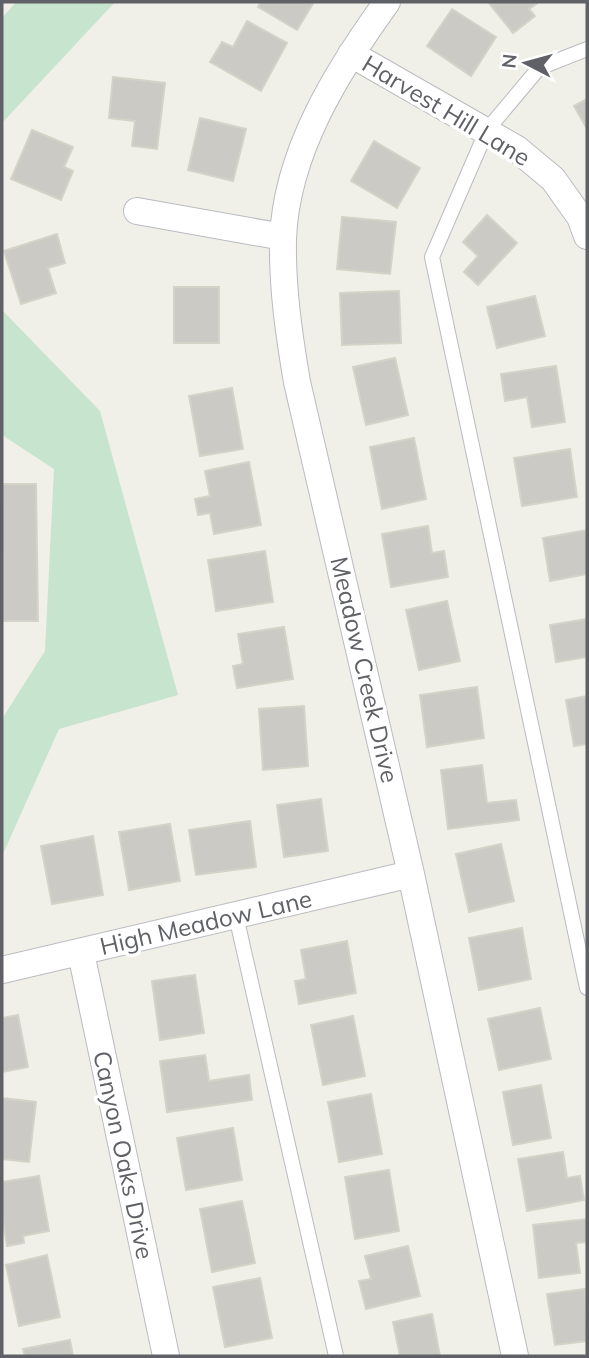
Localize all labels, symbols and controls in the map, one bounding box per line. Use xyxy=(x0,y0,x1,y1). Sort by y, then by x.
north arrow xyxy=(491,28,561,98)
street label: Harvest Hill Lane xyxy=(357,48,536,172)
text: N xyxy=(496,53,522,70)
street label: Meadow Creek Drive xyxy=(324,554,406,786)
street label: High Meadow Lane xyxy=(97,883,315,961)
street label: Canyon Oaks Drive xyxy=(87,1048,161,1262)

